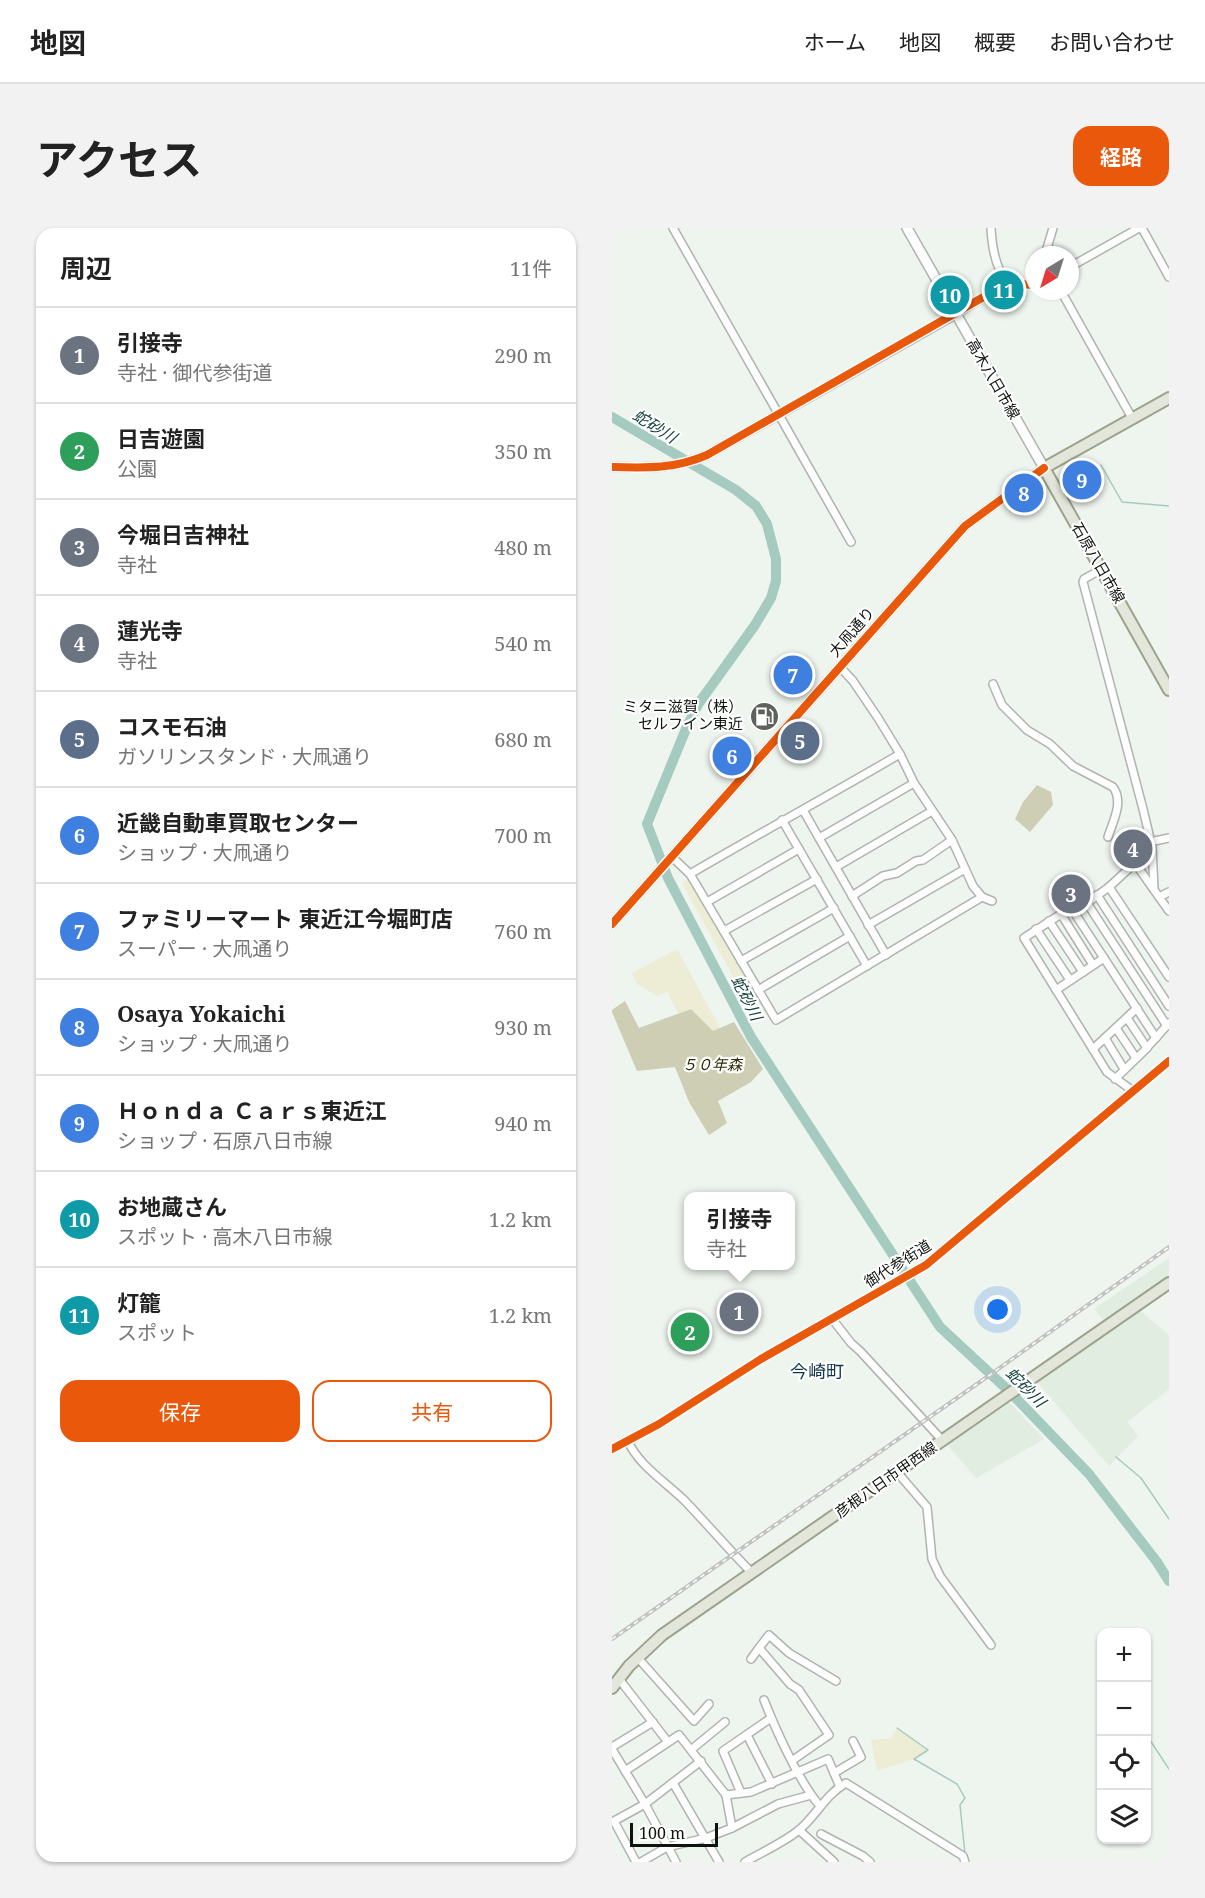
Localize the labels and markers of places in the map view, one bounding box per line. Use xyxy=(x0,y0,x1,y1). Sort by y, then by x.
pin: 11 xyxy=(984,268,1024,312)
pin: 10 xyxy=(930,272,970,318)
pin: 9 xyxy=(1062,458,1102,502)
pin: 8 xyxy=(1004,470,1044,516)
pin: 7 xyxy=(774,652,813,698)
place label: ミタニ滋賀（株） セルフイン東近 xyxy=(623,696,743,733)
fuel station icon: ミタニ滋賀（株） セルフイン東近 xyxy=(748,700,780,732)
pin: 5 xyxy=(780,718,819,764)
pin: 6 xyxy=(712,734,752,778)
pin: 4 xyxy=(1114,826,1152,872)
pin: 3 xyxy=(1052,872,1090,916)
pin: 1 xyxy=(720,1290,758,1334)
pin: 2 xyxy=(670,1310,710,1354)

